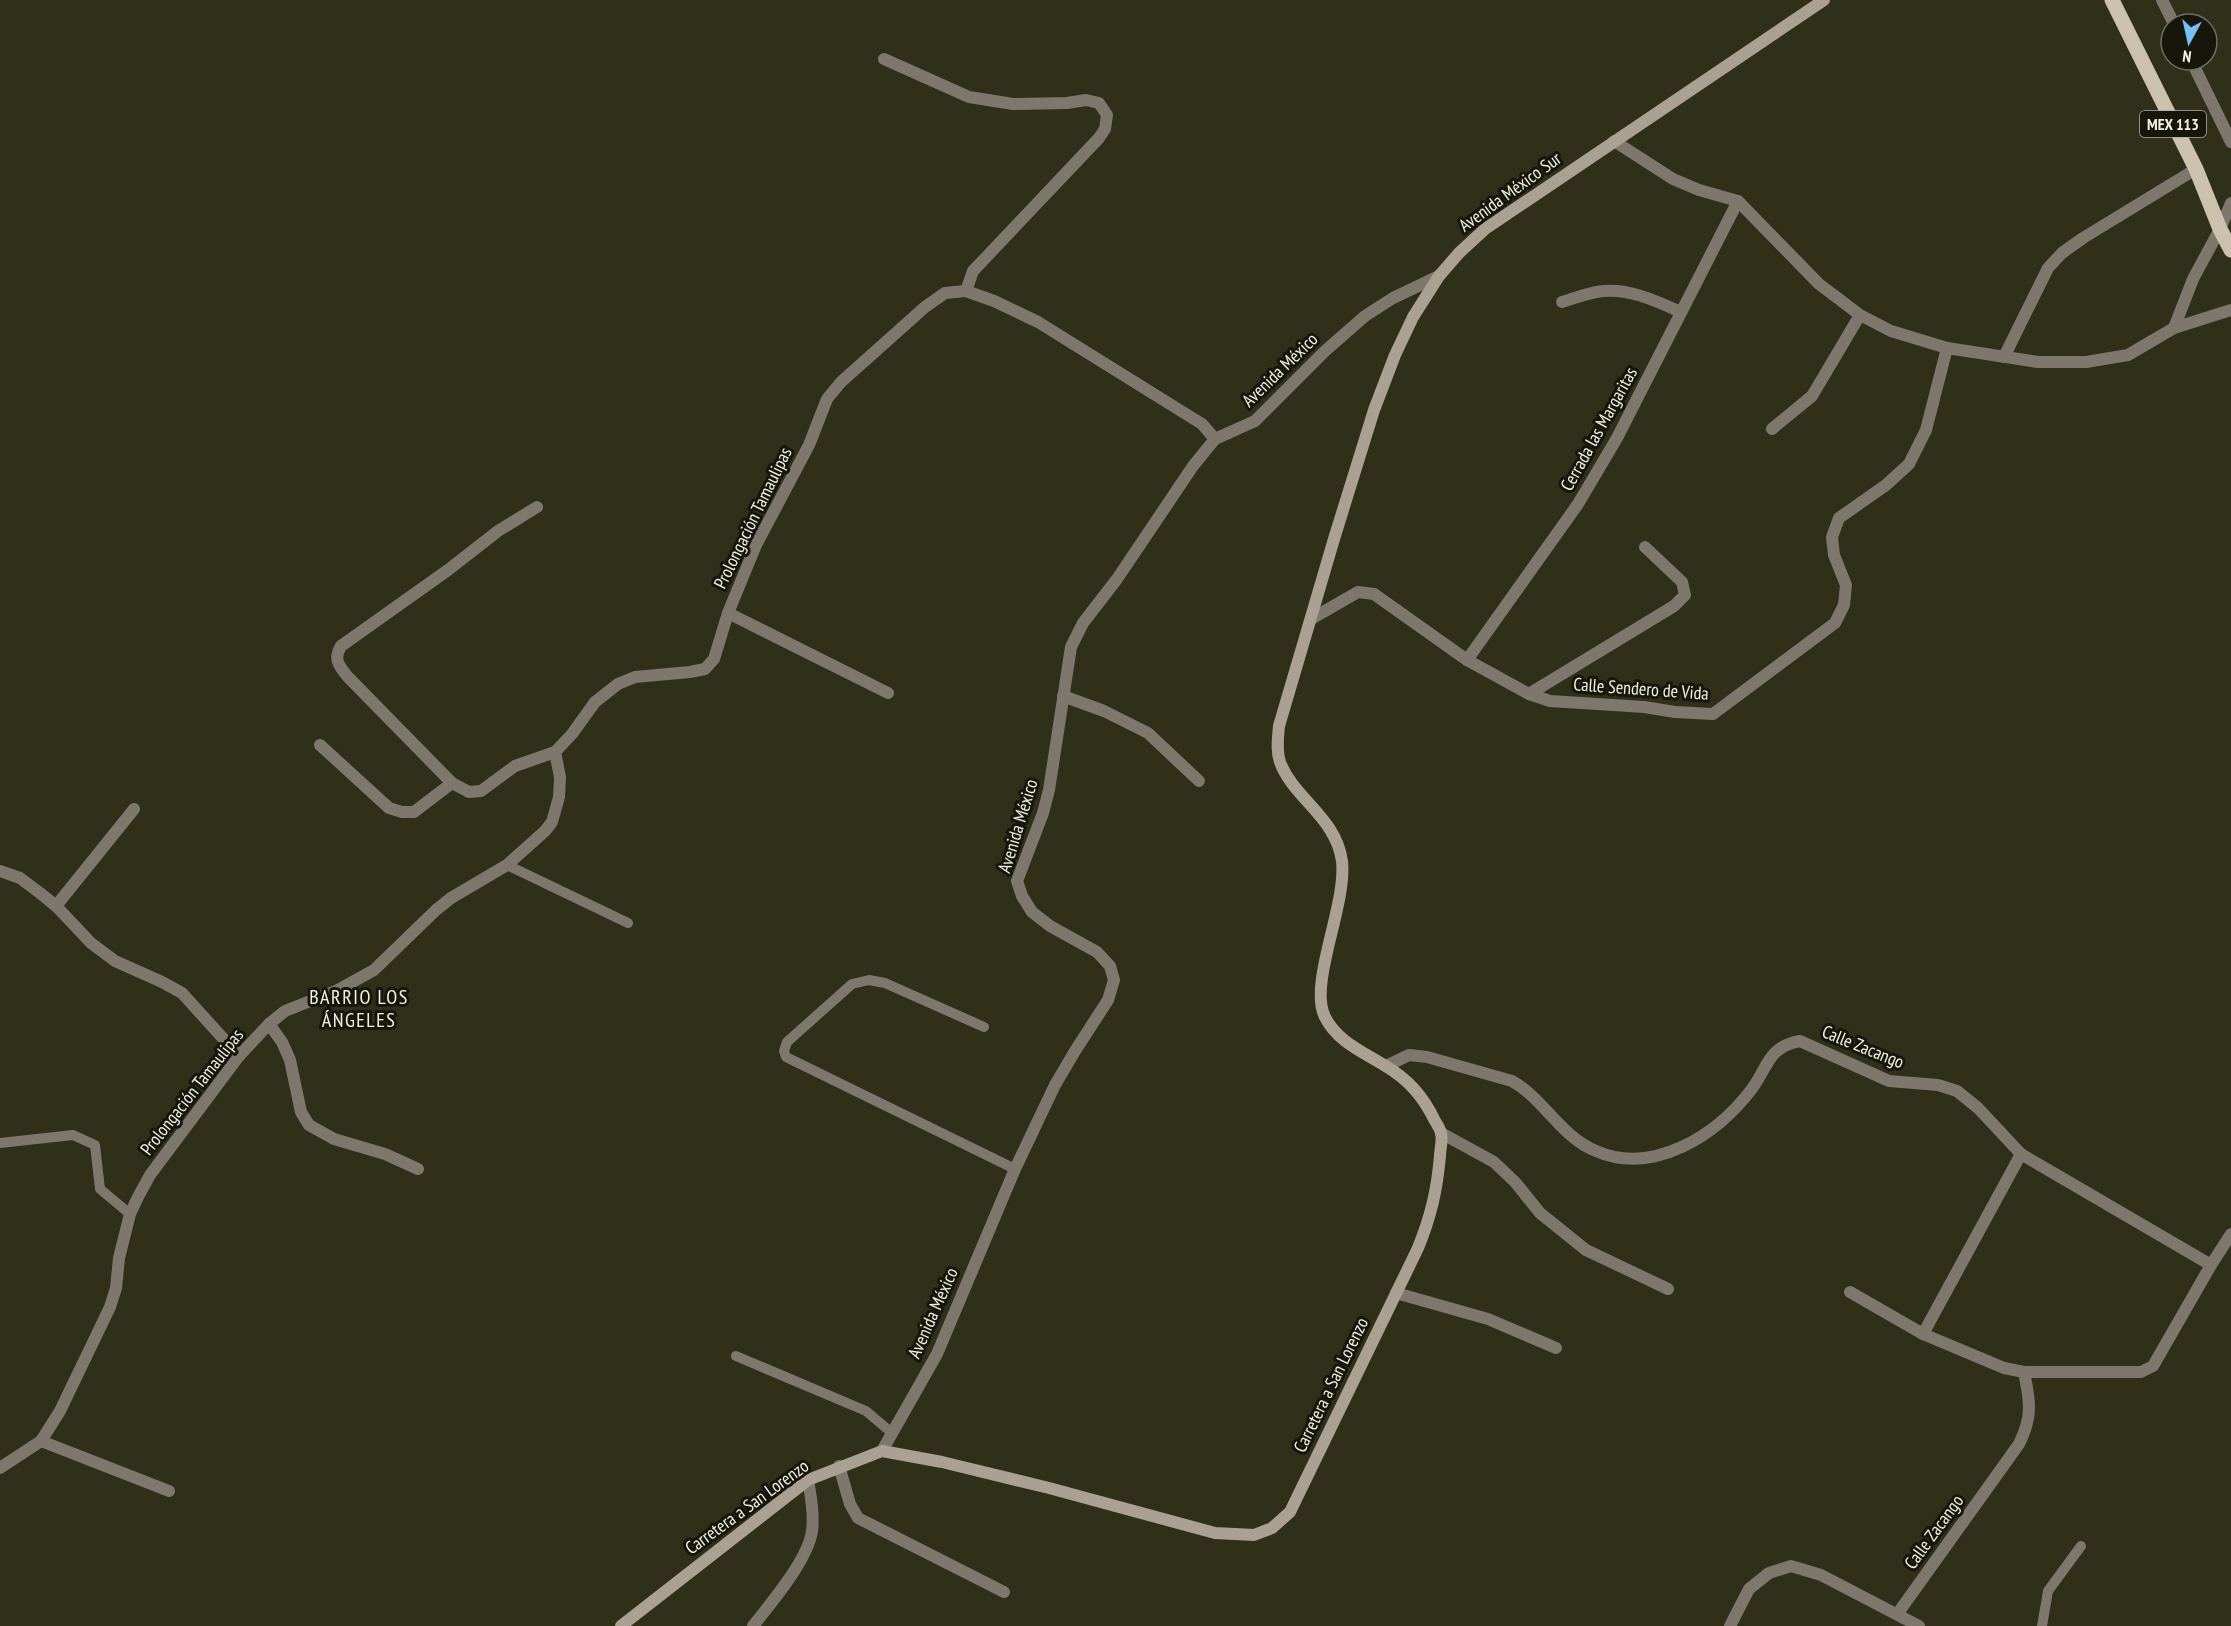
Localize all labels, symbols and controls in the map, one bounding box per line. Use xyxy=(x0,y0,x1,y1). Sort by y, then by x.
north arrow xyxy=(2159,12,2219,72)
text: N xyxy=(2181,46,2193,67)
road number: MEX 113 xyxy=(2140,111,2206,137)
street label: Avenida México Sur xyxy=(1454,147,1565,236)
street label: Avenida México xyxy=(1237,328,1323,412)
street label: Cerrada las Margaritas xyxy=(1555,363,1642,495)
street label: Prolongación Tamaulipas xyxy=(708,443,797,592)
street label: Calle Sendero de Vida xyxy=(1573,672,1709,705)
street label: Avenida México xyxy=(992,776,1043,875)
district label: BARRIO LOS ÁNGELES xyxy=(309,984,409,1033)
street label: Calle Zacango xyxy=(1819,1020,1908,1073)
street label: Prolongación Tamaulipas xyxy=(135,1024,248,1160)
street label: Avenida México xyxy=(902,1264,963,1362)
street label: Carretera a San Lorenzo xyxy=(1288,1313,1373,1456)
street label: Carretera a San Lorenzo xyxy=(680,1454,813,1559)
street label: Calle Zacango xyxy=(1899,1490,1968,1573)

